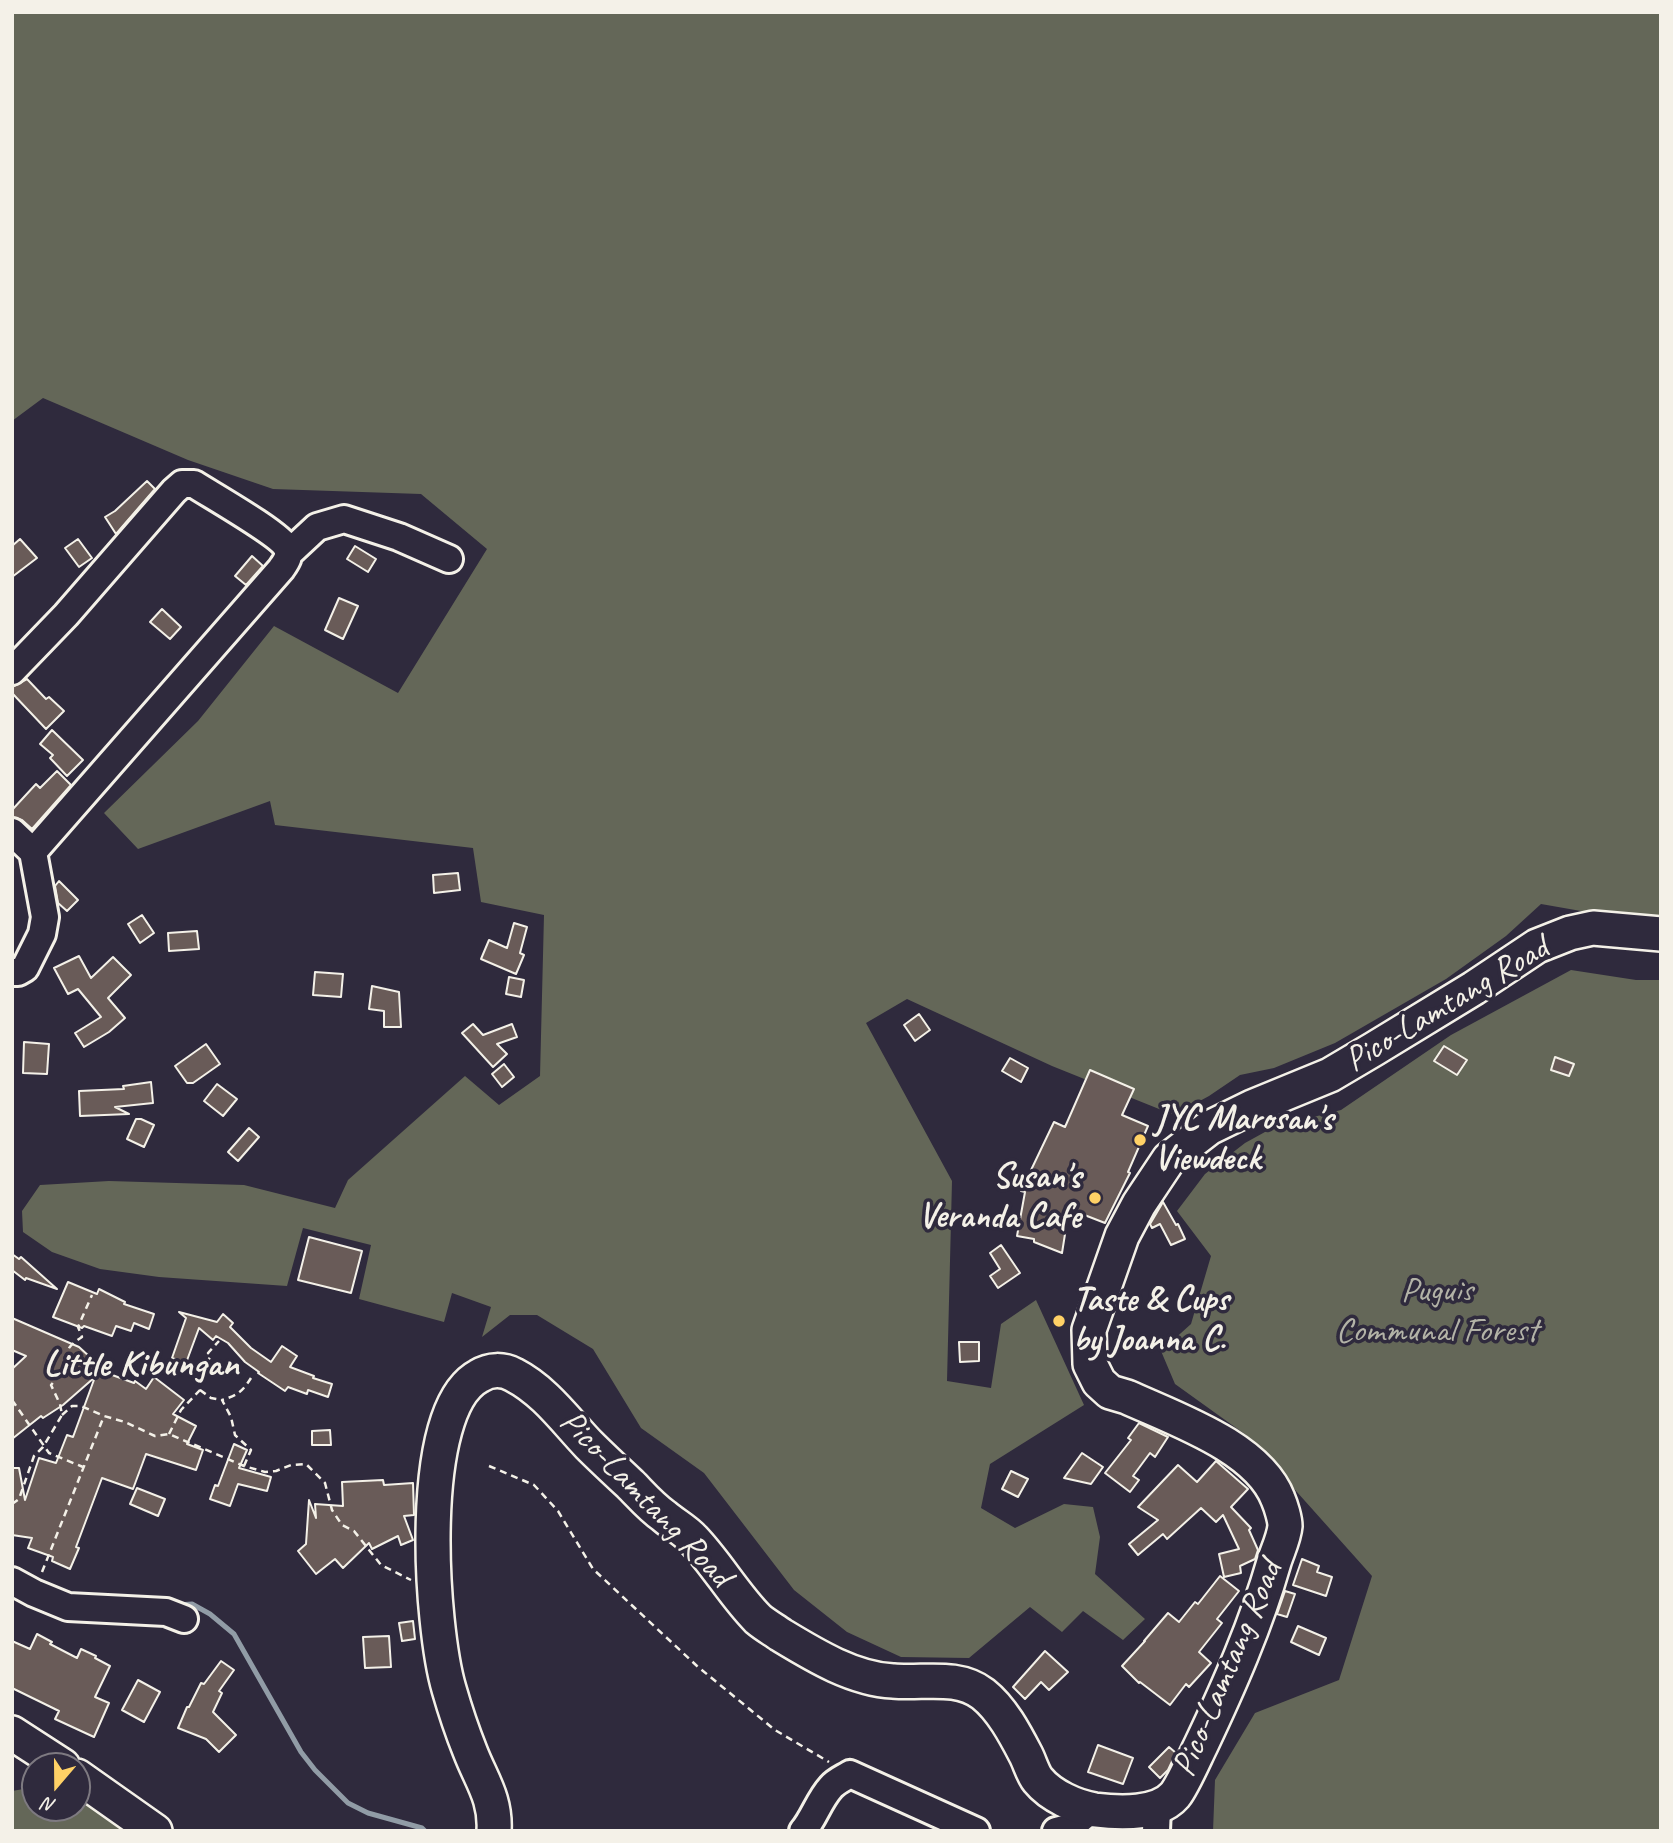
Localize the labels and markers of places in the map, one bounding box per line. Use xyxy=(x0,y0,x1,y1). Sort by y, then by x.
place label: JYC Marosan's Viewdeck xyxy=(1154,1099,1333,1181)
marker: JYC Marosan's Viewdeck xyxy=(1132,1132,1148,1148)
place label: Susan's Veranda Cafe xyxy=(918,1157,1081,1239)
marker: Susan's Veranda Cafe xyxy=(1087,1190,1103,1206)
place label: Taste & Cups by Joanna C. xyxy=(1073,1280,1228,1362)
marker: Taste & Cups by Joanna C. xyxy=(1051,1313,1067,1329)

